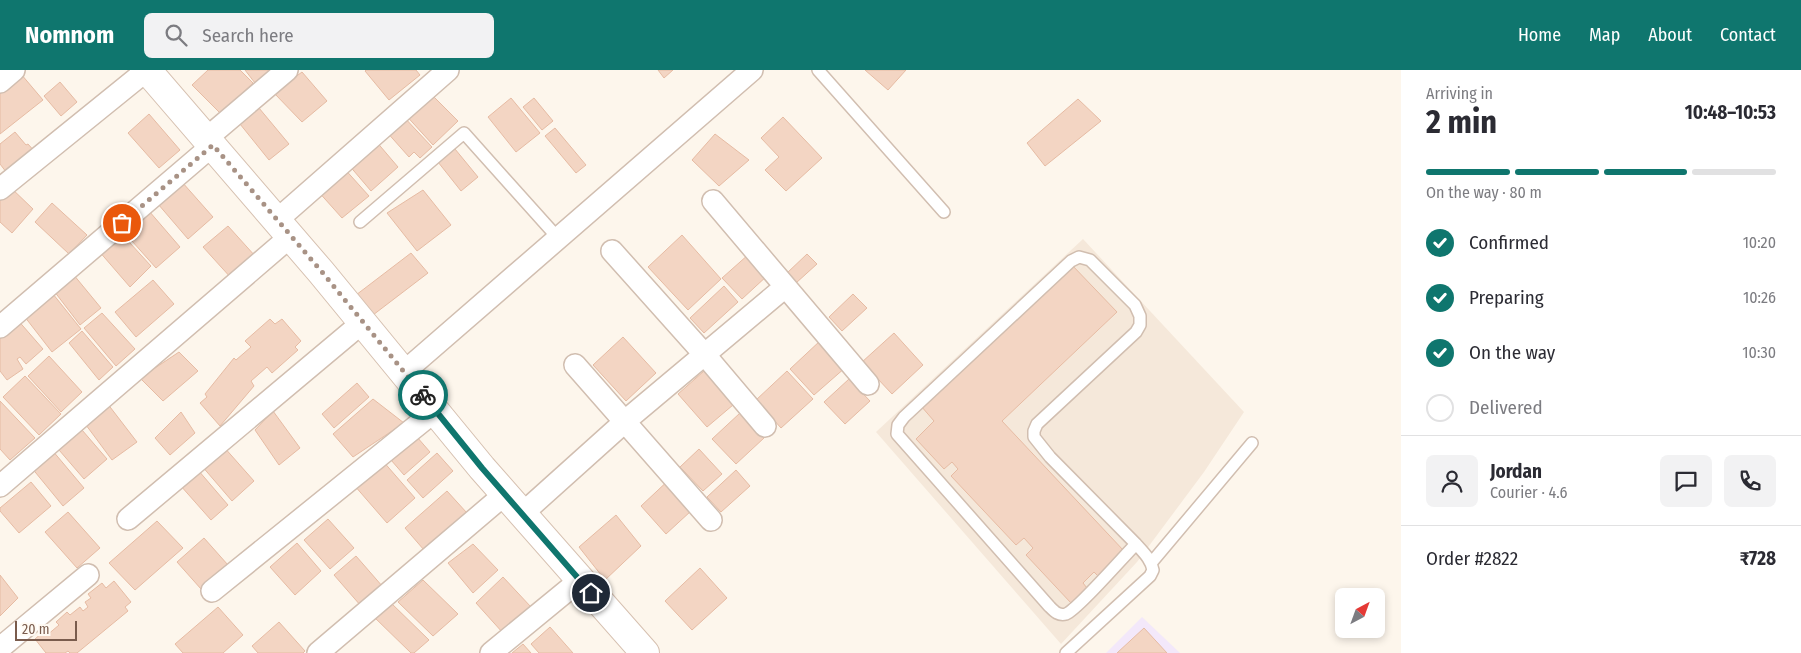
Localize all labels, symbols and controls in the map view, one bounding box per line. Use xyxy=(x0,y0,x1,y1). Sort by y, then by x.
search box xyxy=(144,13,494,58)
text: Nomnom xyxy=(25,21,114,49)
icon: search xyxy=(162,21,190,49)
text: Search here xyxy=(202,24,294,47)
text: Home xyxy=(1518,24,1561,46)
text: Map xyxy=(1589,24,1620,46)
text: About xyxy=(1648,24,1692,46)
text: Contact xyxy=(1720,24,1776,46)
text: Arriving in xyxy=(1426,84,1493,103)
text: 10:48–10:53 xyxy=(1685,101,1776,124)
text: 2 min xyxy=(1426,103,1497,141)
text: On the way · 80 m xyxy=(1426,183,1542,202)
pin xyxy=(101,202,143,244)
icon: bag xyxy=(108,209,136,237)
icon: check xyxy=(1426,229,1454,257)
text: Confirmed xyxy=(1469,231,1549,254)
text: 10:20 xyxy=(1743,233,1776,252)
icon: check xyxy=(1426,284,1454,312)
text: Preparing xyxy=(1469,286,1544,309)
text: 10:26 xyxy=(1743,288,1776,307)
icon: check xyxy=(1426,339,1454,367)
text: On the way xyxy=(1469,341,1555,364)
text: 10:30 xyxy=(1742,343,1776,362)
courier xyxy=(398,370,448,420)
icon: bike xyxy=(409,381,437,409)
text: Delivered xyxy=(1469,396,1543,419)
button: person xyxy=(1426,455,1478,507)
button: chat xyxy=(1660,455,1712,507)
button: phone xyxy=(1724,455,1776,507)
text: Jordan xyxy=(1490,460,1542,483)
text: Courier · 4.6 xyxy=(1490,483,1568,502)
text: Order #2822 xyxy=(1426,547,1518,570)
text: ₹728 xyxy=(1740,547,1776,570)
pin xyxy=(570,572,612,614)
icon: home xyxy=(577,579,605,607)
north arrow xyxy=(1335,588,1385,638)
map controls xyxy=(1335,588,1385,638)
scale bar xyxy=(15,618,78,641)
text: 20 m xyxy=(22,621,50,638)

